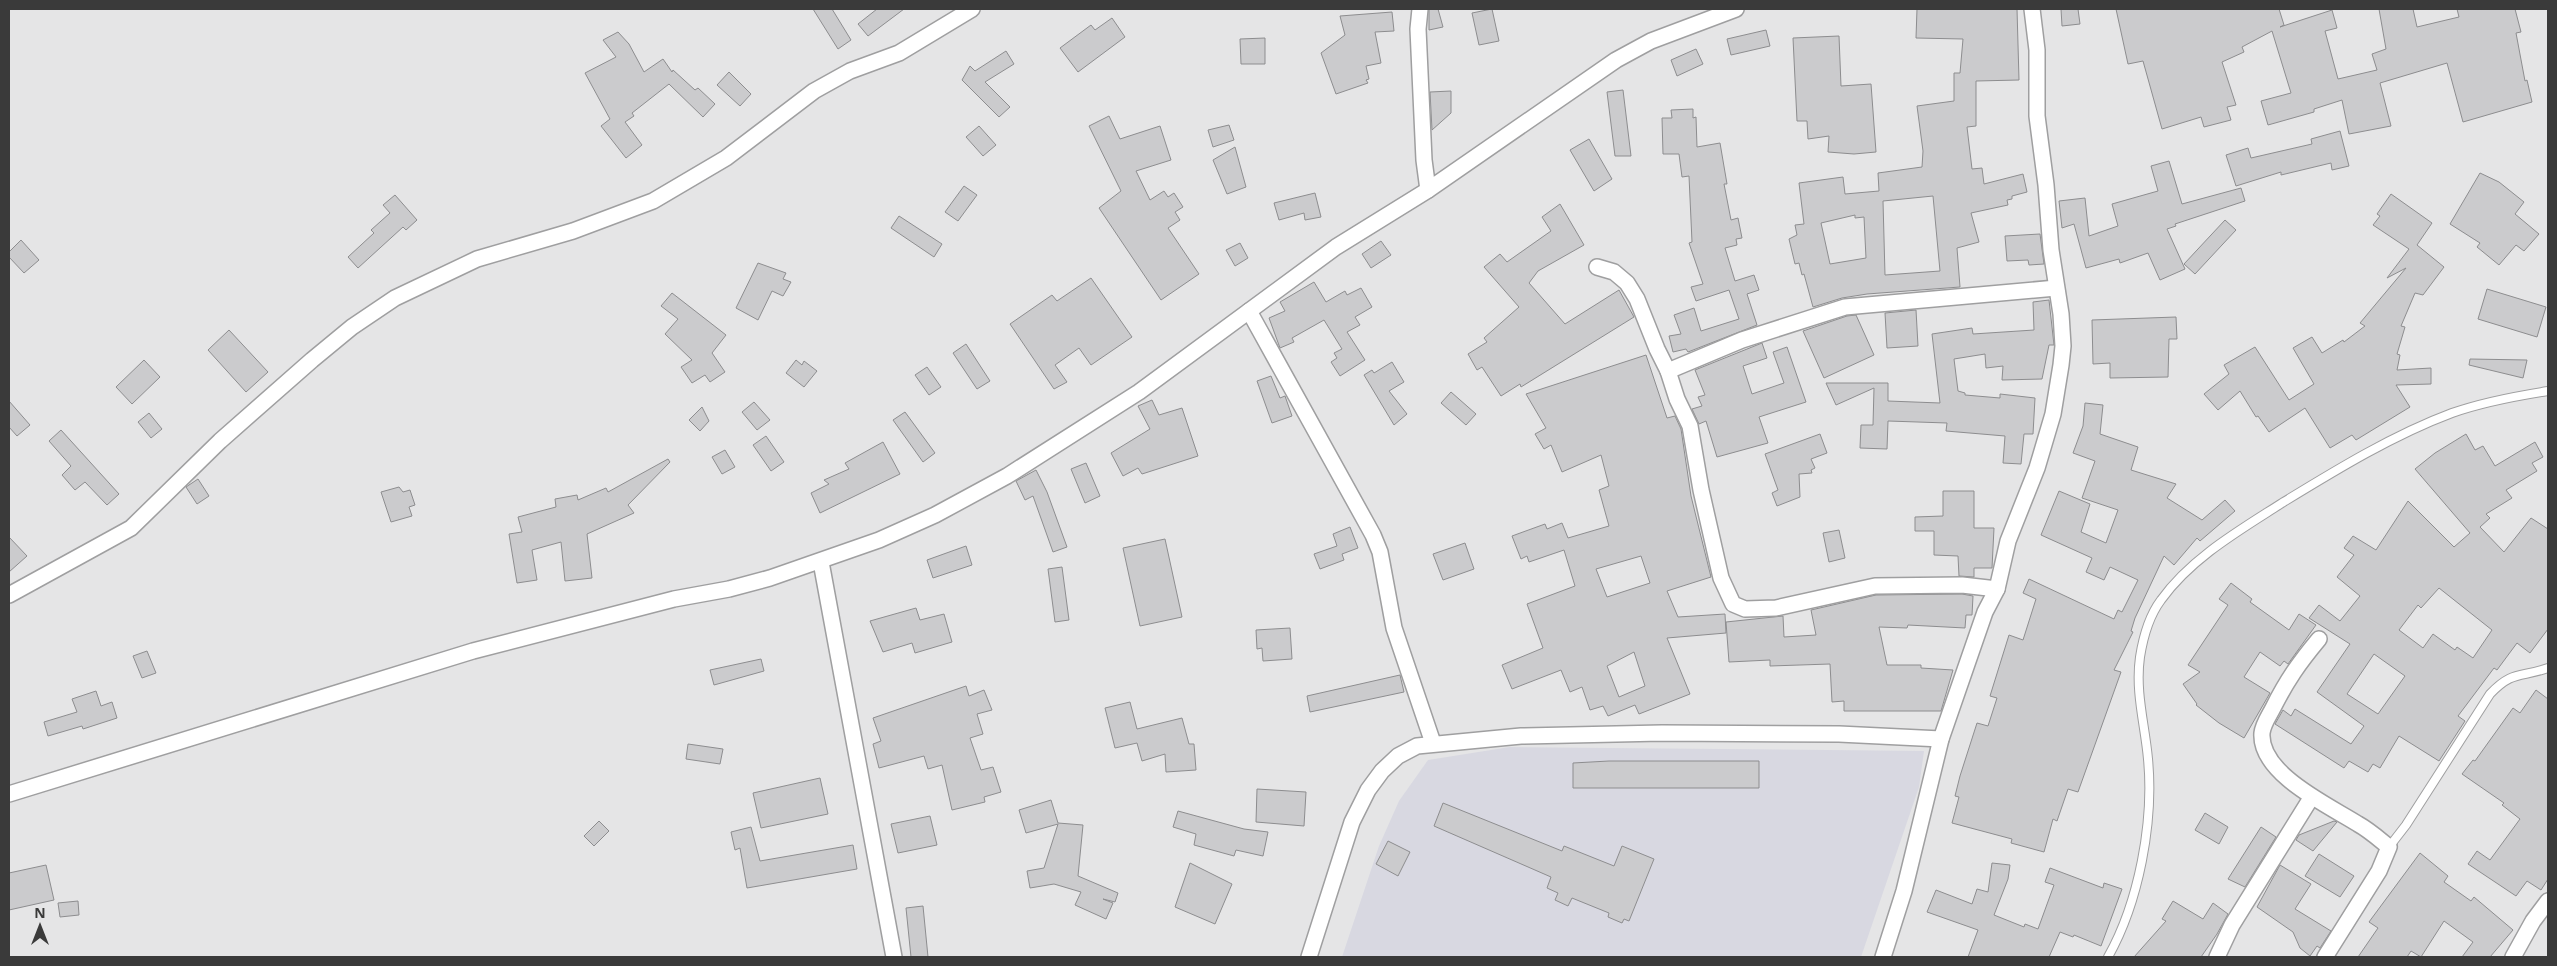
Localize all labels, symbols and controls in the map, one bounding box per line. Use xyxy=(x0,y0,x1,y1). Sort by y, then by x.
north arrow xyxy=(15,901,65,951)
text: N xyxy=(34,903,46,922)

